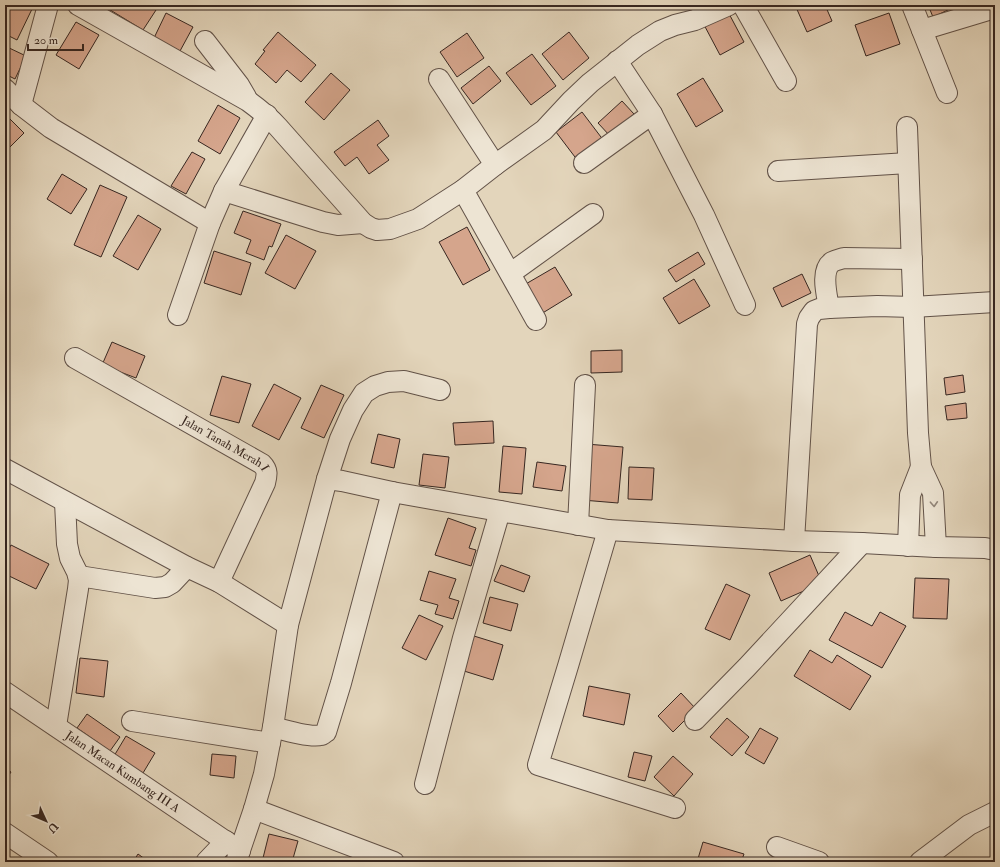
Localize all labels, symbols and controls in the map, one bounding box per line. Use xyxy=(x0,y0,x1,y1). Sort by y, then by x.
scale bar xyxy=(28,26,83,52)
text: 20 m xyxy=(34,33,59,48)
street label: Jalan Tanah Merah I xyxy=(178,412,272,474)
one-way arrow xyxy=(930,501,938,507)
street label: Jalan Macan Kumbang III A xyxy=(61,727,183,816)
north arrow xyxy=(26,801,66,841)
text: U xyxy=(44,820,61,836)

